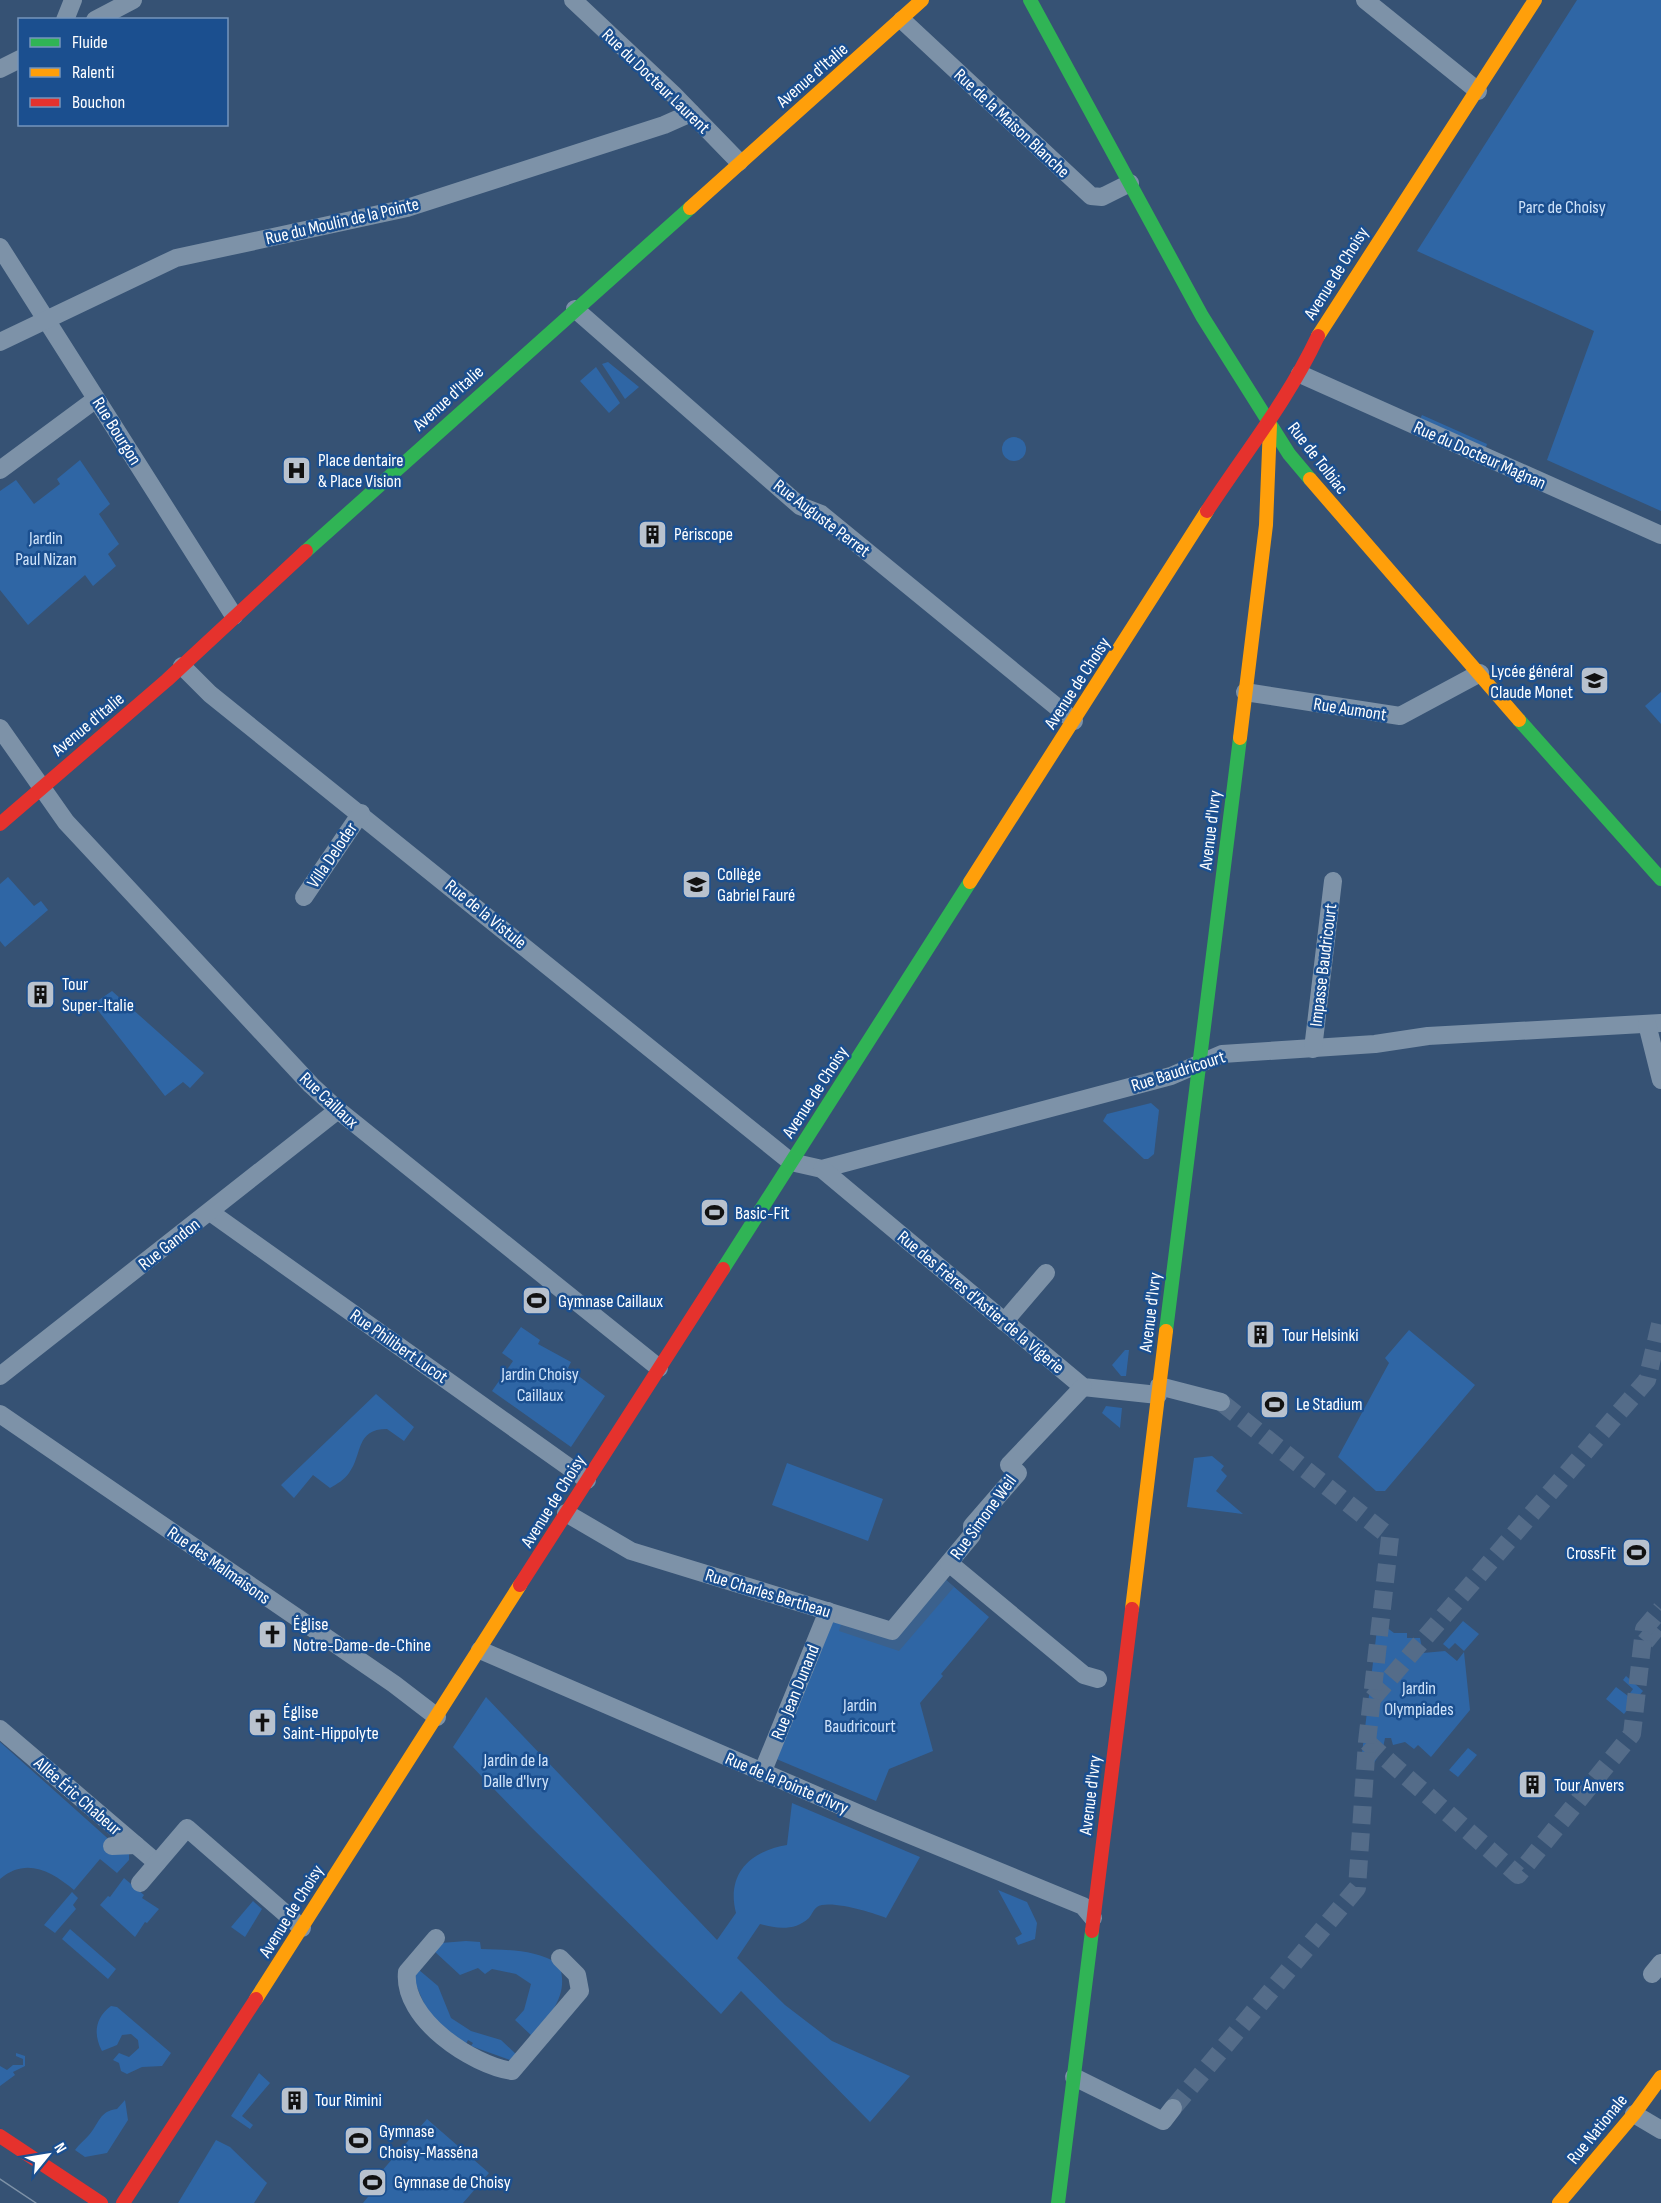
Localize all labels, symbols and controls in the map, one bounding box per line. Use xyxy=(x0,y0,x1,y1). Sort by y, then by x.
legend xyxy=(18,18,228,126)
street label: Rue du Docteur Laurent xyxy=(597,25,714,139)
text: Fluide xyxy=(72,32,108,53)
street label: Avenue d'Italie xyxy=(772,39,852,113)
text: Ralenti xyxy=(72,62,114,83)
street label: Rue de la Maison Blanche xyxy=(950,64,1074,182)
text: Bouchon xyxy=(72,92,125,113)
street label: Rue du Moulin de la Pointe xyxy=(263,194,421,249)
park label: Parc de Choisy xyxy=(1518,197,1606,218)
street label: Avenue de Choisy xyxy=(1299,223,1373,324)
street label: Avenue d'Italie xyxy=(408,361,488,436)
street label: Rue Bourgon xyxy=(88,394,146,469)
street label: Rue du Docteur Magnan xyxy=(1410,417,1549,494)
street label: Rue de Tolbiac xyxy=(1283,418,1352,498)
place label: Place dentaire & Place Vision xyxy=(318,450,403,492)
hospital icon: Place dentaire & Place Vision xyxy=(281,454,313,486)
street label: Rue Auguste Perret xyxy=(769,475,874,562)
building icon: Périscope xyxy=(637,518,669,550)
place label: Périscope xyxy=(674,524,733,545)
park label: Jardin Paul Nizan xyxy=(15,528,77,570)
street label: Avenue de Choisy xyxy=(1039,633,1115,734)
place label: Lycée général Claude Monet xyxy=(1490,661,1573,703)
school or university icon: Lycée général Claude Monet xyxy=(1578,665,1610,697)
street label: Avenue d'Italie xyxy=(47,688,129,761)
street label: Rue Aumont xyxy=(1312,693,1388,726)
street label: Avenue d'Ivry xyxy=(1195,789,1226,872)
street label: Villa Deloder xyxy=(303,818,362,892)
place label: Collège Gabriel Fauré xyxy=(717,864,795,906)
school or university icon: Collège Gabriel Fauré xyxy=(680,868,712,900)
street label: Rue de la Vistule xyxy=(441,875,530,953)
street label: Impasse Baudricourt xyxy=(1306,902,1342,1028)
place label: Tour Super-Italie xyxy=(62,974,134,1016)
building icon: Tour Super-Italie xyxy=(25,978,57,1010)
street label: Avenue de Choisy xyxy=(777,1042,853,1143)
street label: Rue Baudricourt xyxy=(1129,1046,1228,1097)
street label: Rue Caillaux xyxy=(295,1068,363,1133)
sports icon: Basic-Fit xyxy=(698,1197,730,1229)
place label: Basic-Fit xyxy=(735,1203,790,1224)
street label: Rue Gandon xyxy=(134,1214,204,1275)
street label: Rue des Frères d'Astier de la Vigerie xyxy=(893,1226,1068,1378)
street label: Avenue d'Ivry xyxy=(1135,1271,1166,1354)
sports icon: Gymnase Caillaux xyxy=(521,1285,553,1317)
place label: Gymnase Caillaux xyxy=(558,1291,663,1312)
street label: Rue Philibert Lucot xyxy=(346,1305,452,1388)
building icon: Tour Helsinki xyxy=(1245,1319,1277,1351)
place label: Tour Helsinki xyxy=(1282,1325,1359,1346)
park label: Jardin Choisy Caillaux xyxy=(500,1364,579,1406)
sports icon: Le Stadium xyxy=(1259,1388,1291,1420)
place label: Le Stadium xyxy=(1296,1394,1363,1415)
street label: Avenue de Choisy xyxy=(516,1451,590,1552)
street label: Rue Simone Weil xyxy=(946,1471,1021,1564)
street label: Rue des Malmaisons xyxy=(163,1522,274,1609)
sports icon: CrossFit xyxy=(1621,1537,1653,1569)
place label: CrossFit xyxy=(1566,1543,1616,1564)
street label: Rue Charles Bertheau xyxy=(703,1564,833,1623)
place label: Église Notre-Dame-de-Chine xyxy=(293,1614,431,1656)
church icon: Église Notre-Dame-de-Chine xyxy=(256,1618,288,1650)
street label: Rue Jean Dunand xyxy=(767,1642,824,1743)
park label: Jardin Olympiades xyxy=(1384,1678,1454,1720)
park label: Jardin Baudricourt xyxy=(824,1695,896,1737)
place label: Église Saint-Hippolyte xyxy=(283,1702,379,1744)
church icon: Église Saint-Hippolyte xyxy=(246,1706,278,1738)
street label: Rue de la Pointe d'Ivry xyxy=(722,1748,852,1819)
park label: Jardin de la Dalle d'Ivry xyxy=(483,1750,549,1792)
street label: Allée Éric Chabeur xyxy=(29,1752,126,1840)
street label: Avenue d'Ivry xyxy=(1075,1754,1106,1837)
building icon: Tour Anvers xyxy=(1517,1769,1549,1801)
place label: Tour Anvers xyxy=(1554,1775,1624,1796)
street label: Avenue de Choisy xyxy=(254,1861,328,1962)
building icon: Tour Rimini xyxy=(278,2084,310,2116)
place label: Tour Rimini xyxy=(315,2090,382,2111)
street label: Rue Nationale xyxy=(1563,2090,1632,2168)
place label: Gymnase Choisy-Masséna xyxy=(379,2121,478,2163)
north arrow xyxy=(18,2125,78,2185)
sports icon: Gymnase Choisy-Masséna xyxy=(342,2125,374,2157)
text: N xyxy=(49,2140,70,2157)
sports icon: Gymnase de Choisy xyxy=(357,2166,389,2198)
place label: Gymnase de Choisy xyxy=(394,2172,511,2193)

